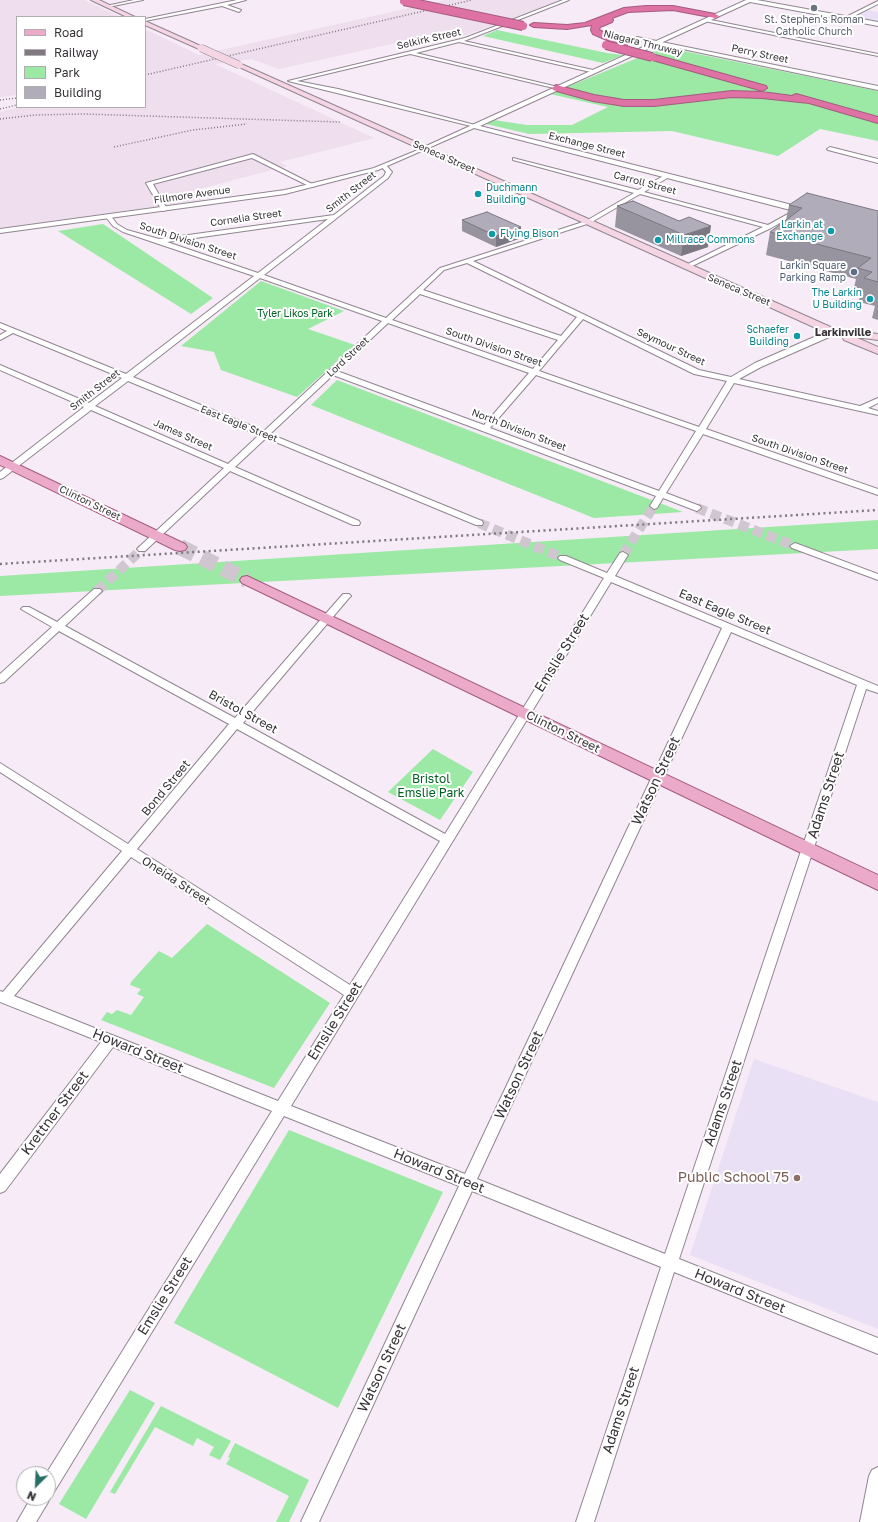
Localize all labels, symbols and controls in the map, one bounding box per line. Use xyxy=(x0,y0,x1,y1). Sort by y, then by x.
marker: St. Stephen's Roman Catholic Church xyxy=(809,3,819,13)
place label: St. Stephen's Roman Catholic Church xyxy=(764,14,864,38)
legend xyxy=(16,16,146,108)
text: Road xyxy=(54,25,83,40)
street label: Selkirk Street xyxy=(396,26,462,52)
street label: Niagara Thruway xyxy=(602,27,684,59)
street label: Perry Street xyxy=(730,42,790,66)
text: Railway xyxy=(54,45,99,60)
text: Park xyxy=(54,65,80,80)
text: Building xyxy=(54,85,102,100)
street label: Exchange Street xyxy=(547,130,627,160)
street label: Seneca Street xyxy=(411,138,477,176)
street label: Smith Street xyxy=(324,169,378,215)
street label: Carroll Street xyxy=(612,169,678,197)
place label: Duchmann Building xyxy=(486,182,537,206)
street label: Fillmore Avenue xyxy=(153,184,231,206)
marker: Duchmann Building xyxy=(473,189,483,199)
street label: Cornelia Street xyxy=(209,207,283,229)
place label: Larkin at Exchange xyxy=(776,219,823,242)
street label: South Division Street xyxy=(138,220,238,262)
marker: Larkin at Exchange xyxy=(826,226,836,236)
place label: Flying Bison xyxy=(500,228,559,240)
marker: Flying Bison xyxy=(487,229,497,239)
place label: Millrace Commons xyxy=(666,234,755,246)
marker: Millrace Commons xyxy=(653,235,663,245)
place label: Larkin Square Parking Ramp xyxy=(780,260,846,284)
marker: Larkin Square Parking Ramp xyxy=(849,267,859,277)
street label: Seneca Street xyxy=(706,271,772,309)
place label: The Larkin U Building xyxy=(812,287,862,310)
marker: The Larkin U Building xyxy=(865,294,875,304)
park label: Tyler Likos Park xyxy=(257,308,333,320)
place label: Schaefer Building xyxy=(746,324,789,348)
street label: South Division Street xyxy=(444,325,544,369)
street label: Seymour Street xyxy=(635,326,707,368)
district label: Larkinville xyxy=(815,326,871,340)
marker: Schaefer Building xyxy=(792,331,802,341)
street label: Lord Street xyxy=(324,334,372,380)
street label: Smith Street xyxy=(68,367,122,413)
street label: East Eagle Street xyxy=(199,403,279,445)
street label: North Division Street xyxy=(470,406,568,454)
street label: James Street xyxy=(152,417,214,453)
street label: South Division Street xyxy=(750,432,850,476)
street label: Clinton Street xyxy=(57,483,123,523)
street label: East Eagle Street xyxy=(677,586,773,638)
street label: Emslie Street xyxy=(531,611,593,695)
street label: Bristol Street xyxy=(206,687,280,737)
street label: Clinton Street xyxy=(524,708,602,756)
street label: Watson Street xyxy=(628,734,684,828)
street label: Adams Street xyxy=(804,749,848,841)
street label: Bond Street xyxy=(138,757,194,819)
park label: Bristol Emslie Park xyxy=(397,772,465,800)
street label: Oneida Street xyxy=(139,853,213,909)
street label: Emslie Street xyxy=(304,979,366,1063)
street label: Howard Street xyxy=(90,1025,186,1077)
street label: Watson Street xyxy=(491,1028,547,1122)
street label: Adams Street xyxy=(700,1057,746,1149)
street label: Krettner Street xyxy=(18,1067,92,1159)
street label: Howard Street xyxy=(391,1145,487,1197)
place label: Public School 75 xyxy=(678,1170,789,1186)
marker: Public School 75 xyxy=(792,1173,802,1183)
street label: Emslie Street xyxy=(134,1254,196,1338)
street label: Howard Street xyxy=(692,1265,788,1317)
street label: Watson Street xyxy=(354,1321,410,1415)
street label: Adams Street xyxy=(599,1364,643,1456)
north arrow xyxy=(16,1466,56,1506)
text: N xyxy=(25,1489,38,1504)

